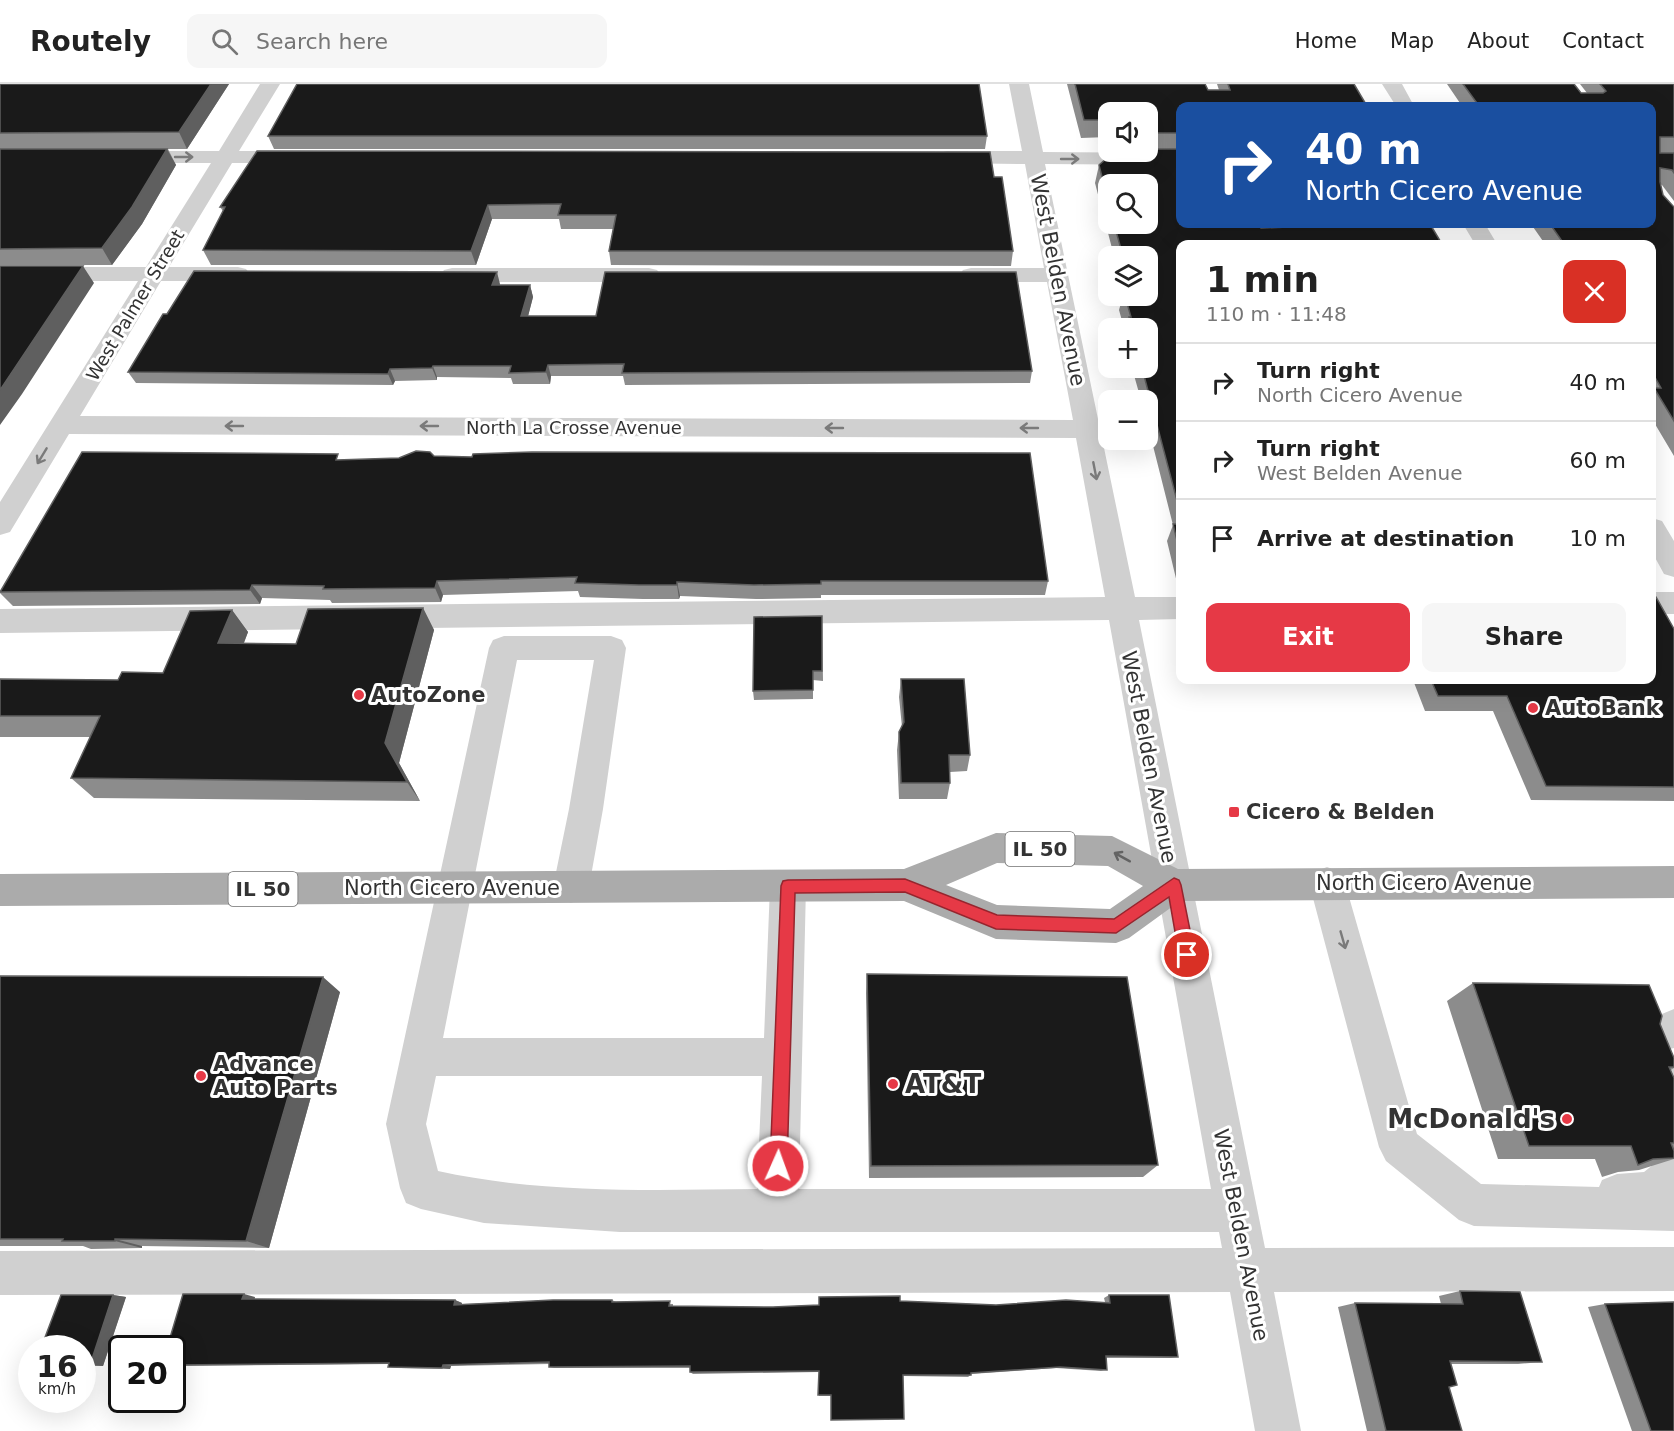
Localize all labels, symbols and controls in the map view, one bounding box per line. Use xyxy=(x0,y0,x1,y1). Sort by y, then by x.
search box xyxy=(187,14,607,68)
text: Routely xyxy=(30,25,151,58)
icon: search xyxy=(208,25,241,58)
text: Search here xyxy=(256,29,388,54)
text: Home xyxy=(1295,29,1357,53)
text: Map xyxy=(1390,29,1434,53)
text: About xyxy=(1467,29,1529,53)
text: Contact xyxy=(1562,29,1644,53)
map controls xyxy=(1098,102,1158,450)
button: sound xyxy=(1098,102,1158,162)
text: 40 m xyxy=(1305,125,1422,174)
icon: right xyxy=(1206,126,1284,204)
one-way arrow xyxy=(174,151,194,163)
one-way arrow xyxy=(1060,153,1080,165)
street label: West Belden Avenue xyxy=(1026,172,1090,388)
button: search xyxy=(1098,174,1158,234)
text: North Cicero Avenue xyxy=(1305,175,1583,206)
street label: West Palmer Street xyxy=(82,226,188,384)
button: layers xyxy=(1098,246,1158,306)
text: 1 min xyxy=(1206,259,1319,300)
button: close xyxy=(1563,260,1626,323)
text: 110 m · 11:48 xyxy=(1206,302,1347,326)
button: + xyxy=(1098,318,1158,378)
text: Turn right xyxy=(1257,358,1380,383)
icon: right xyxy=(1206,366,1239,399)
text: 40 m xyxy=(1570,370,1626,395)
text: North Cicero Avenue xyxy=(1257,383,1463,407)
button: − xyxy=(1098,390,1158,450)
street label: North La Crosse Avenue xyxy=(466,417,682,438)
one-way arrow xyxy=(225,420,245,432)
one-way arrow xyxy=(420,420,440,432)
one-way arrow xyxy=(825,422,845,434)
one-way arrow xyxy=(1020,422,1040,434)
text: Turn right xyxy=(1257,436,1380,461)
icon: right xyxy=(1206,444,1239,477)
one-way arrow xyxy=(35,447,47,464)
text: 60 m xyxy=(1570,448,1626,473)
one-way arrow xyxy=(1090,461,1101,480)
text: West Belden Avenue xyxy=(1257,461,1462,485)
icon: arrive xyxy=(1206,522,1239,555)
text: Arrive at destination xyxy=(1257,526,1514,551)
text: 10 m xyxy=(1570,526,1626,551)
button: Exit xyxy=(1206,603,1410,672)
button: Share xyxy=(1422,603,1626,672)
street label: West Belden Avenue xyxy=(1117,649,1181,865)
place label: AutoZone xyxy=(371,683,486,707)
marker: AutoZone xyxy=(352,688,366,702)
place label: AutoBank xyxy=(1545,696,1661,720)
marker: AutoBank xyxy=(1526,701,1540,715)
place label: Cicero & Belden xyxy=(1246,800,1435,824)
marker: Cicero & Belden xyxy=(1227,805,1241,819)
road number: IL 50 xyxy=(1006,832,1074,866)
one-way arrow xyxy=(1114,851,1131,863)
street label: North Cicero Avenue xyxy=(1316,871,1532,895)
road number: IL 50 xyxy=(228,872,298,906)
street label: North Cicero Avenue xyxy=(344,876,560,900)
pin xyxy=(1161,929,1212,980)
one-way arrow xyxy=(1338,930,1349,949)
icon: arrive xyxy=(1170,938,1203,971)
place label: Advance Auto Parts xyxy=(213,1052,338,1100)
marker: Advance Auto Parts xyxy=(194,1069,208,1083)
place label: AT&T xyxy=(905,1069,982,1099)
marker: AT&T xyxy=(886,1077,900,1091)
place label: McDonald's xyxy=(1387,1104,1555,1134)
marker: McDonald's xyxy=(1560,1112,1574,1126)
street label: West Belden Avenue xyxy=(1209,1127,1273,1343)
position arrow xyxy=(746,1134,810,1198)
speed limit sign: 20 xyxy=(108,1335,186,1413)
text: 16 xyxy=(36,1349,78,1384)
text: km/h xyxy=(38,1380,76,1398)

